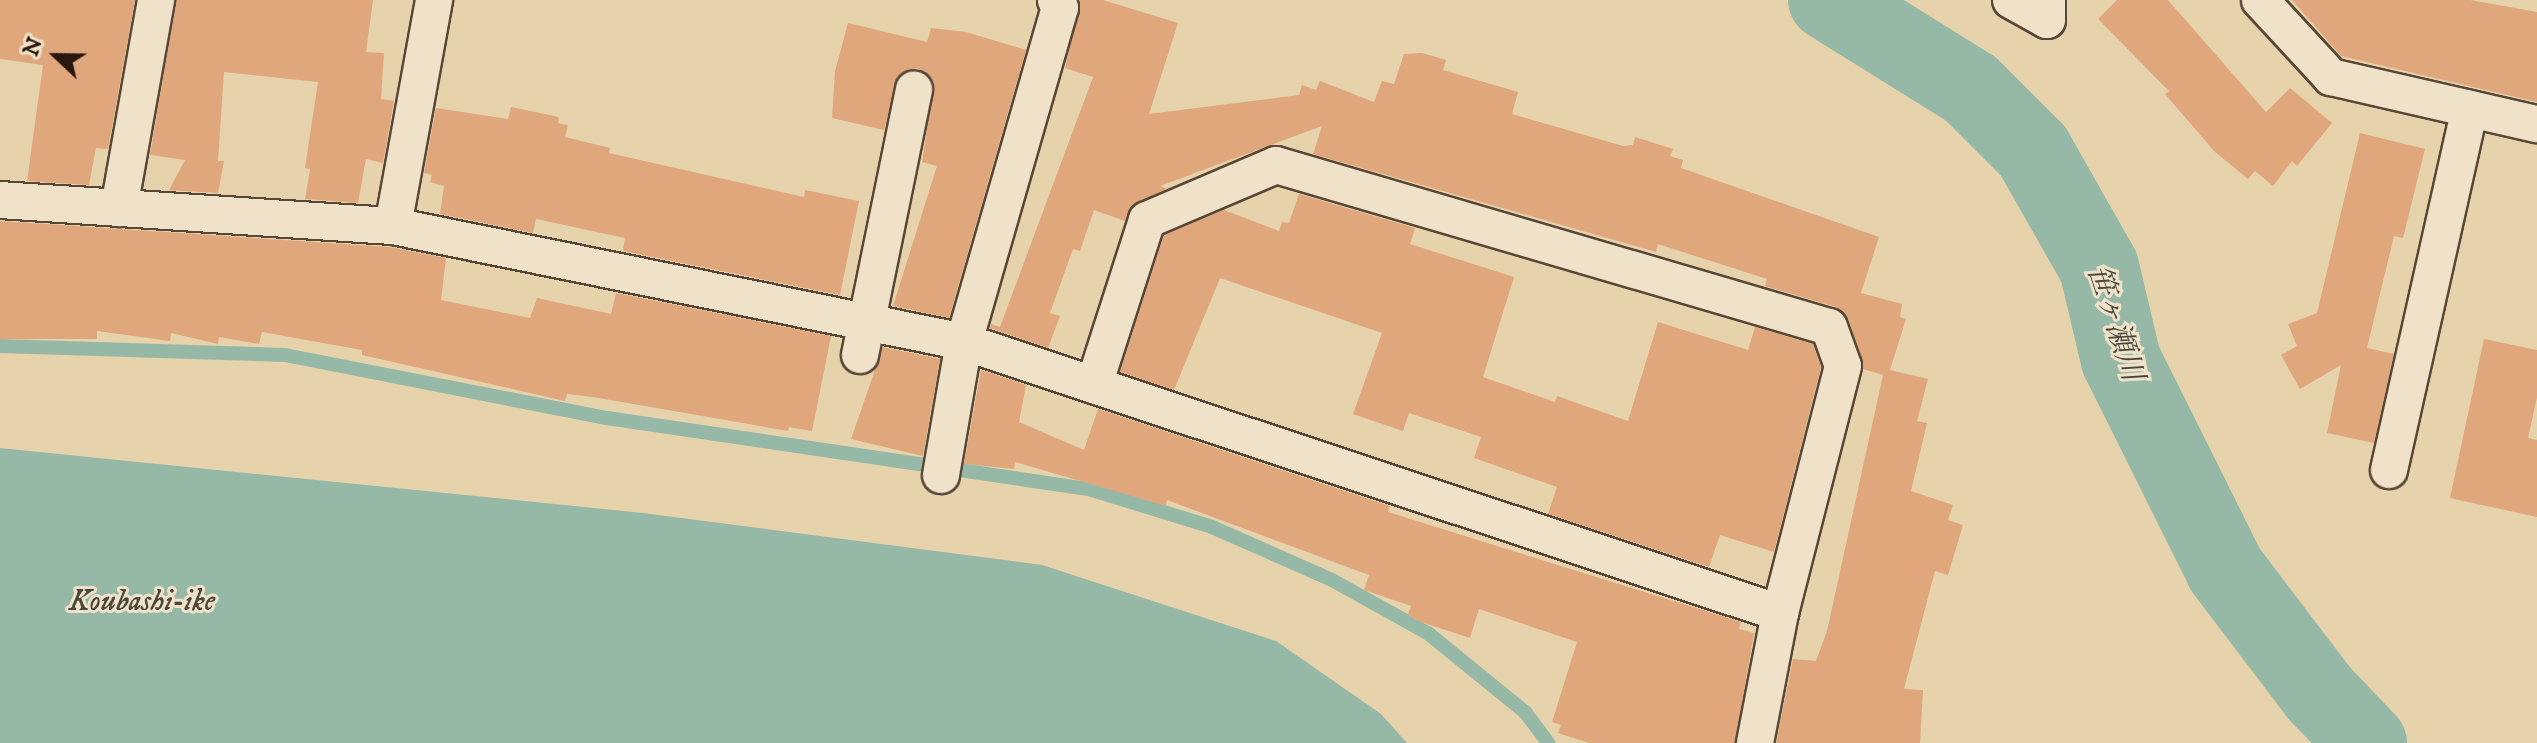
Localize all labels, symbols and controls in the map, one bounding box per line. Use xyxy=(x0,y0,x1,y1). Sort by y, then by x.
north arrow xyxy=(16,16,96,96)
text: N xyxy=(17,33,49,60)
water label: 笹ヶ瀬川 xyxy=(2078,260,2150,386)
water label: Koubashi-ike xyxy=(69,584,215,620)

